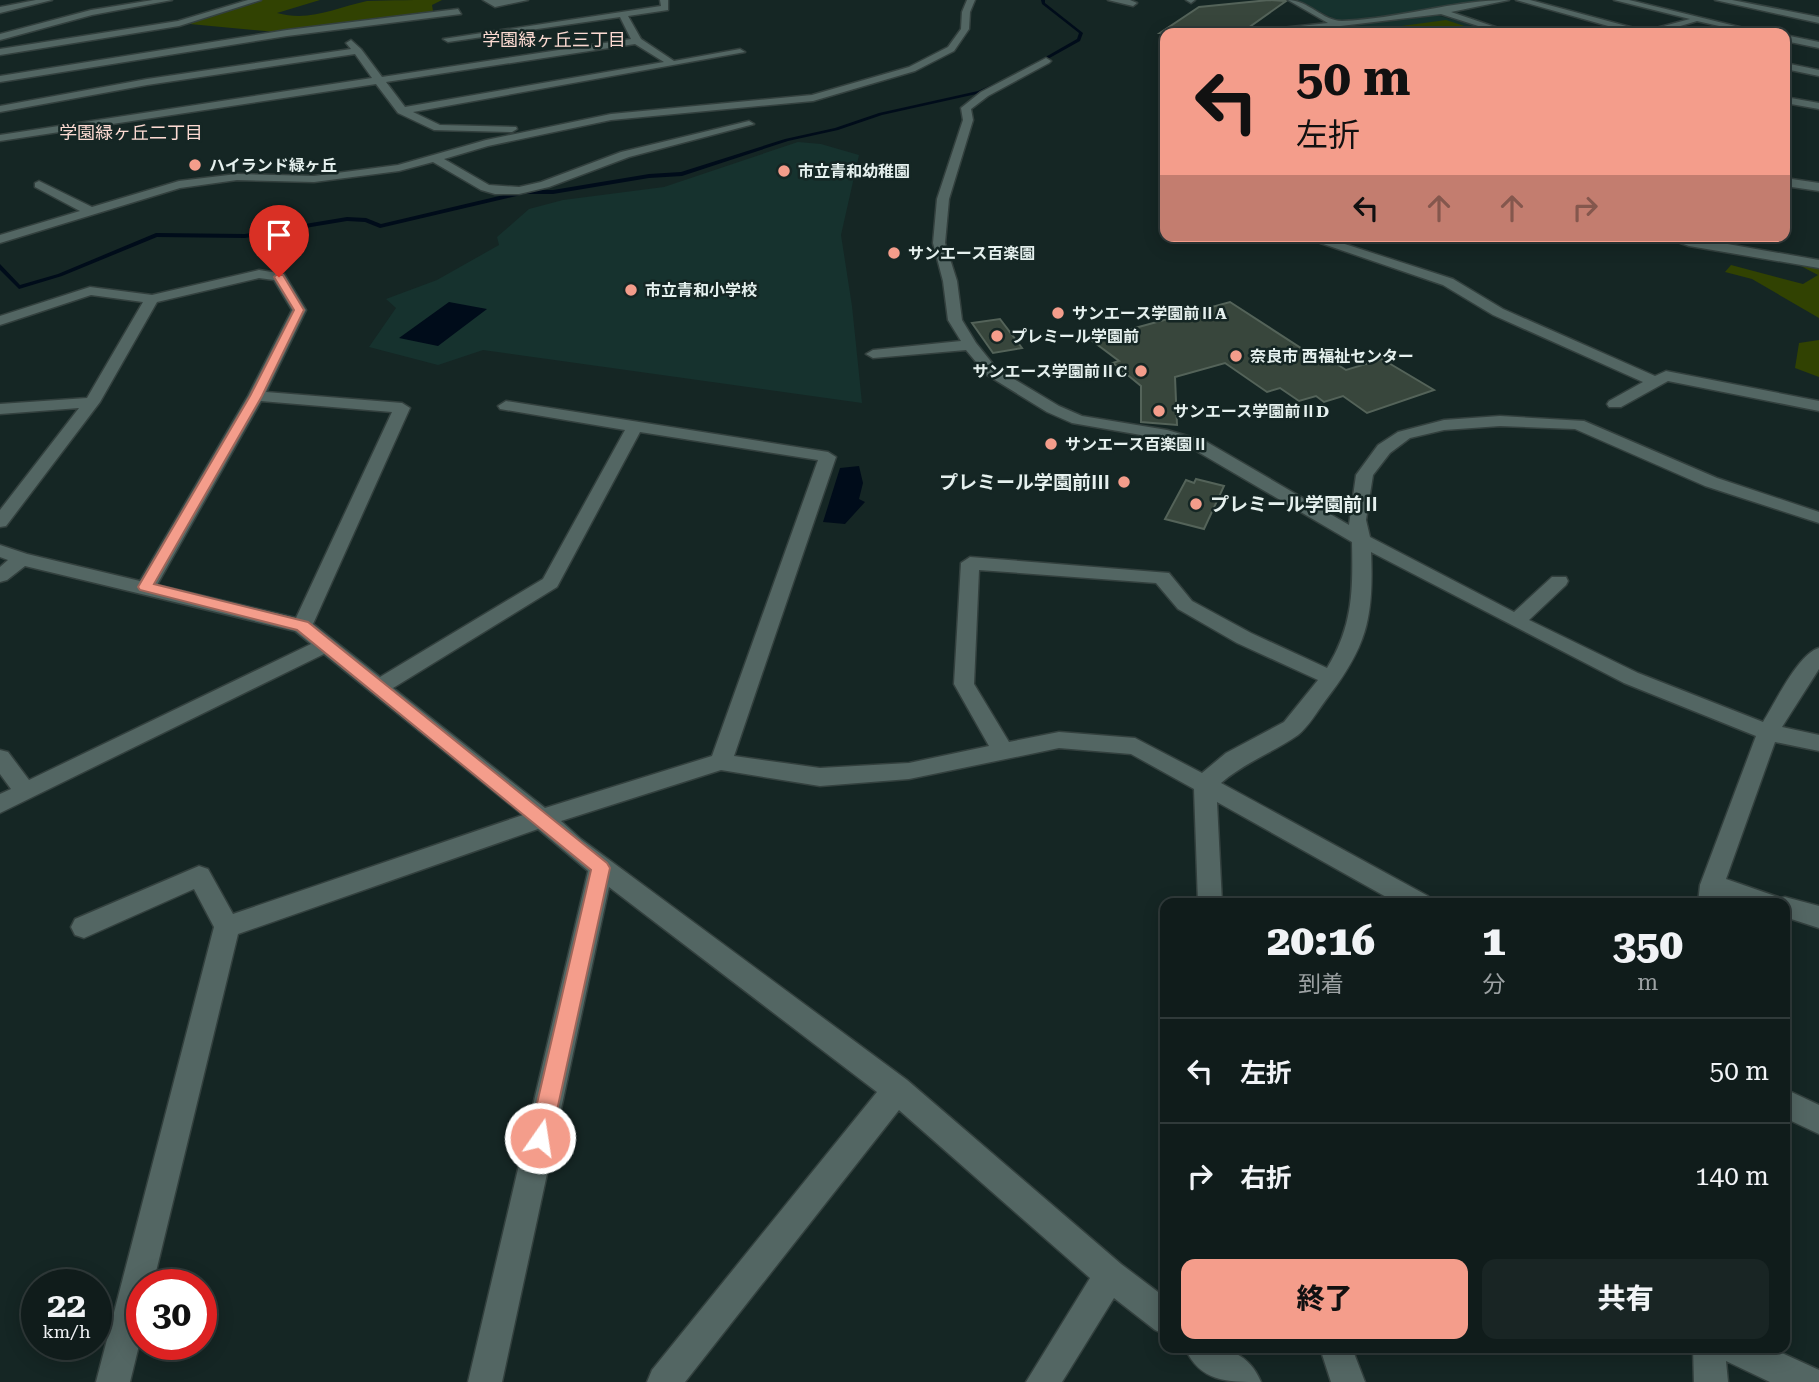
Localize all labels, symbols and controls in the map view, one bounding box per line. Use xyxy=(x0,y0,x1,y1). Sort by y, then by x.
district label: 学園緑ヶ丘三丁目 xyxy=(482,29,626,50)
text: 50 m xyxy=(1296,50,1411,107)
icon: left xyxy=(1181,56,1272,147)
text: 左折 xyxy=(1296,116,1360,154)
district label: 学園緑ヶ丘二丁目 xyxy=(59,122,203,143)
place label: ハイランド緑ヶ丘 xyxy=(209,156,337,175)
marker: ハイランド緑ヶ丘 xyxy=(187,157,203,173)
place label: 市立青和幼稚園 xyxy=(798,162,910,181)
marker: 市立青和幼稚園 xyxy=(776,163,792,179)
icon: left xyxy=(1347,189,1385,227)
icon: ahead xyxy=(1420,189,1458,227)
icon: ahead xyxy=(1493,189,1531,227)
icon: right xyxy=(1566,189,1604,227)
pin xyxy=(249,205,309,277)
icon: arrive xyxy=(260,216,298,254)
place label: サンエース百楽園 xyxy=(908,244,1035,263)
marker: サンエース百楽園 xyxy=(886,245,902,261)
place label: 市立青和小学校 xyxy=(645,281,757,300)
marker: 市立青和小学校 xyxy=(623,282,639,298)
place label: サンエース学園前ⅡA xyxy=(1072,304,1227,323)
marker: サンエース学園前ⅡA xyxy=(1050,305,1066,321)
place label: プレミール学園前 xyxy=(1011,327,1139,346)
marker: プレミール学園前 xyxy=(989,328,1005,344)
place label: 奈良市 西福祉センター xyxy=(1250,347,1414,366)
marker: 奈良市 西福祉センター xyxy=(1228,348,1244,364)
place label: サンエース学園前ⅡC xyxy=(973,362,1127,381)
marker: サンエース学園前ⅡC xyxy=(1133,363,1149,379)
place label: サンエース学園前ⅡD xyxy=(1173,402,1329,421)
marker: サンエース学園前ⅡD xyxy=(1151,403,1167,419)
place label: サンエース百楽園Ⅱ xyxy=(1065,435,1208,454)
marker: サンエース百楽園Ⅱ xyxy=(1043,436,1059,452)
place label: プレミール学園前Ⅲ xyxy=(939,471,1110,494)
marker: プレミール学園前Ⅲ xyxy=(1116,474,1132,490)
place label: プレミール学園前Ⅱ xyxy=(1210,493,1381,516)
marker: プレミール学園前Ⅱ xyxy=(1188,496,1204,512)
text: 20:16 xyxy=(1267,916,1375,965)
text: 1 xyxy=(1482,916,1506,965)
text: 350 xyxy=(1612,920,1683,969)
text: m xyxy=(1637,969,1658,996)
text: 到着 xyxy=(1298,971,1344,998)
text: 分 xyxy=(1482,971,1505,998)
icon: left xyxy=(1181,1052,1219,1090)
text: 50 m xyxy=(1710,1056,1769,1086)
text: 左折 xyxy=(1240,1058,1292,1088)
position arrow xyxy=(503,1101,577,1175)
icon: right xyxy=(1181,1157,1219,1195)
text: 140 m xyxy=(1695,1161,1769,1191)
text: 右折 xyxy=(1240,1163,1292,1193)
button: 終了 xyxy=(1181,1259,1468,1339)
button: 共有 xyxy=(1482,1259,1769,1339)
speed limit sign: 30 xyxy=(126,1269,217,1360)
text: 22 xyxy=(47,1285,86,1326)
text: km/h xyxy=(42,1321,91,1342)

